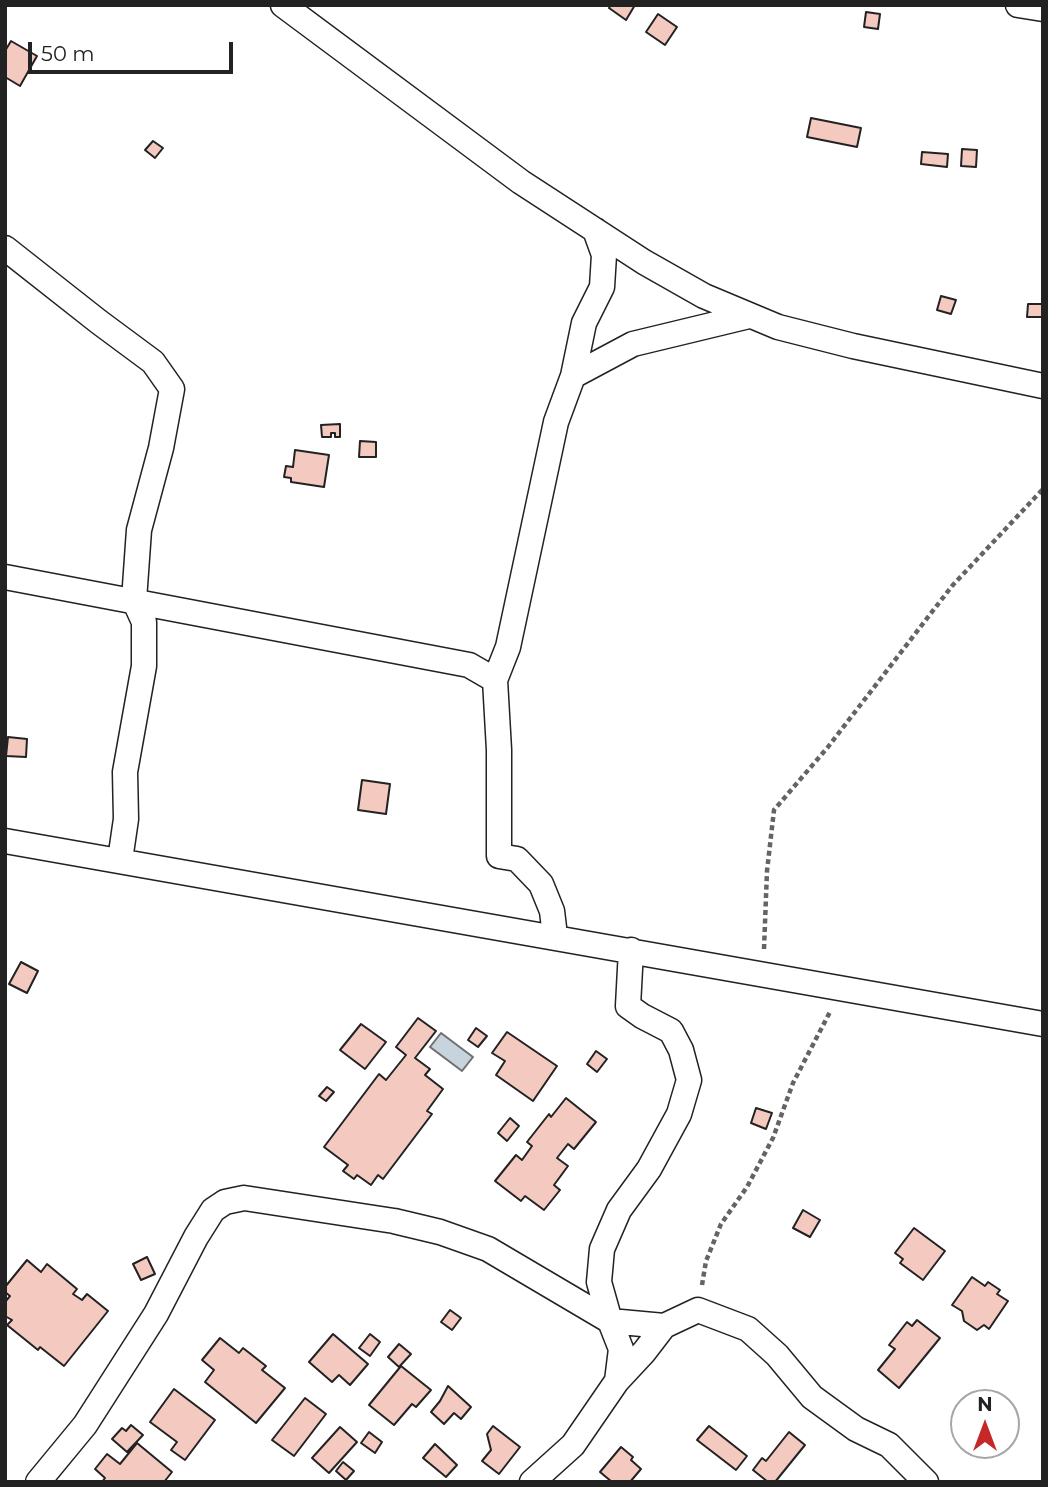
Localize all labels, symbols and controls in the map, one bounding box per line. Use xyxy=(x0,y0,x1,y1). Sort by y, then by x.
scale bar xyxy=(32,28,236,72)
text: 50 m xyxy=(41,41,95,66)
north arrow xyxy=(950,1389,1020,1459)
text: N xyxy=(977,1393,993,1416)

